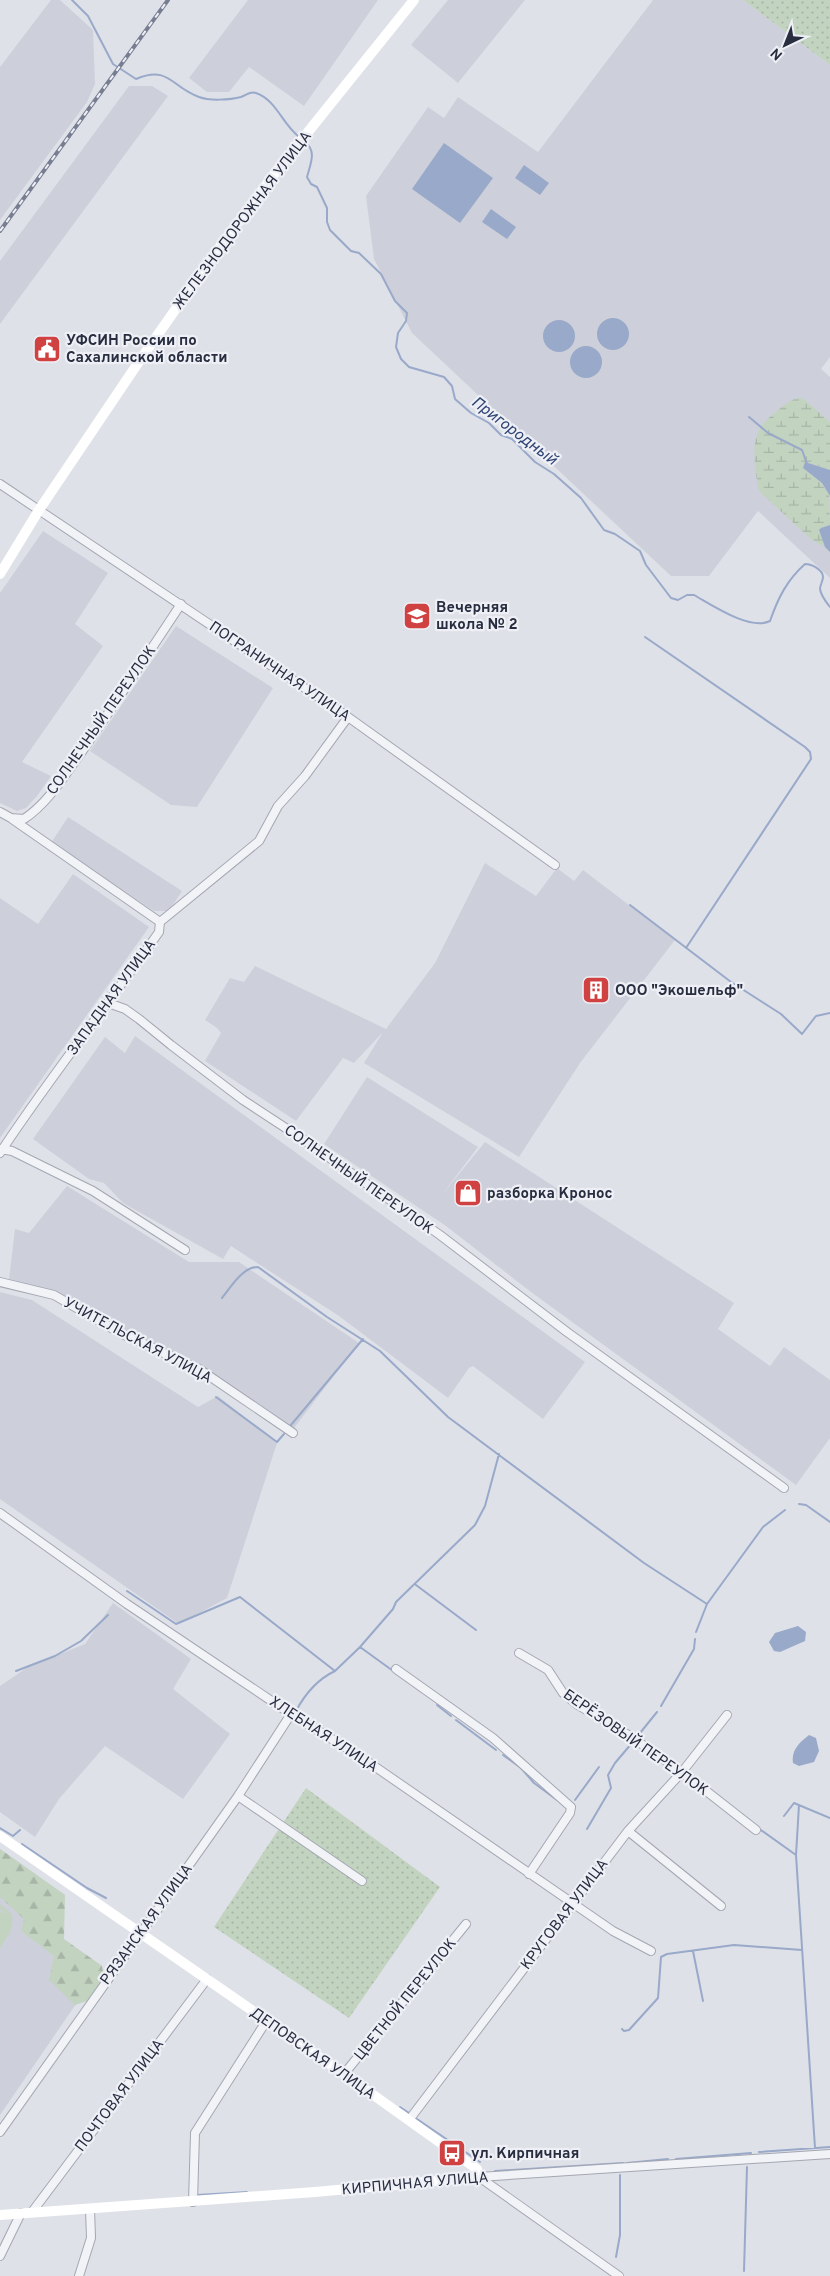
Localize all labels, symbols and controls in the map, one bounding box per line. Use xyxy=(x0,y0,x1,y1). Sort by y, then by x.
north arrow xyxy=(760,20,810,70)
text: N xyxy=(768,44,787,63)
street label: ЖЕЛЕЗНОДОРОЖНАЯ УЛИЦА xyxy=(170,128,317,314)
place label: УФСИН России по Сахалинской области xyxy=(66,332,227,368)
public building icon: УФСИН России по Сахалинской области xyxy=(32,334,62,364)
water label: Пригородный xyxy=(467,393,561,471)
place label: Вечерняя школа № 2 xyxy=(436,599,518,635)
school or university icon: Вечерняя школа № 2 xyxy=(402,601,432,631)
street label: ПОГРАНИЧНАЯ УЛИЦА xyxy=(205,618,353,727)
street label: СОЛНЕЧНЫЙ ПЕРЕУЛОК xyxy=(42,641,161,799)
street label: ЗАПАДНАЯ УЛИЦА xyxy=(64,936,161,1060)
building icon: ООО "Экошельф" xyxy=(581,975,611,1005)
place label: ООО "Экошельф" xyxy=(615,982,743,1001)
street label: СОЛНЕЧНЫЙ ПЕРЕУЛОК xyxy=(280,1120,438,1239)
shop icon: разборка Кронос xyxy=(453,1178,483,1208)
place label: разборка Кронос xyxy=(487,1185,613,1204)
street label: УЧИТЕЛЬСКАЯ УЛИЦА xyxy=(60,1294,215,1389)
street label: БЕРЁЗОВЫЙ ПЕРЕУЛОК xyxy=(559,1684,713,1801)
street label: ХЛЕБНАЯ УЛИЦА xyxy=(265,1693,381,1778)
street label: КРУГОВАЯ УЛИЦА xyxy=(517,1856,613,1974)
street label: РЯЗАНСКАЯ УЛИЦА xyxy=(97,1861,198,1989)
street label: ЦВЕТНОЙ ПЕРЕУЛОК xyxy=(349,1934,461,2065)
street label: ДЕПОВСКАЯ УЛИЦА xyxy=(246,2004,378,2105)
street label: ПОЧТОВАЯ УЛИЦА xyxy=(72,2036,169,2156)
bus stop icon: ул. Кирпичная xyxy=(437,2138,467,2168)
place label: ул. Кирпичная xyxy=(471,2145,579,2164)
street label: КИРПИЧНАЯ УЛИЦА xyxy=(341,2169,489,2200)

